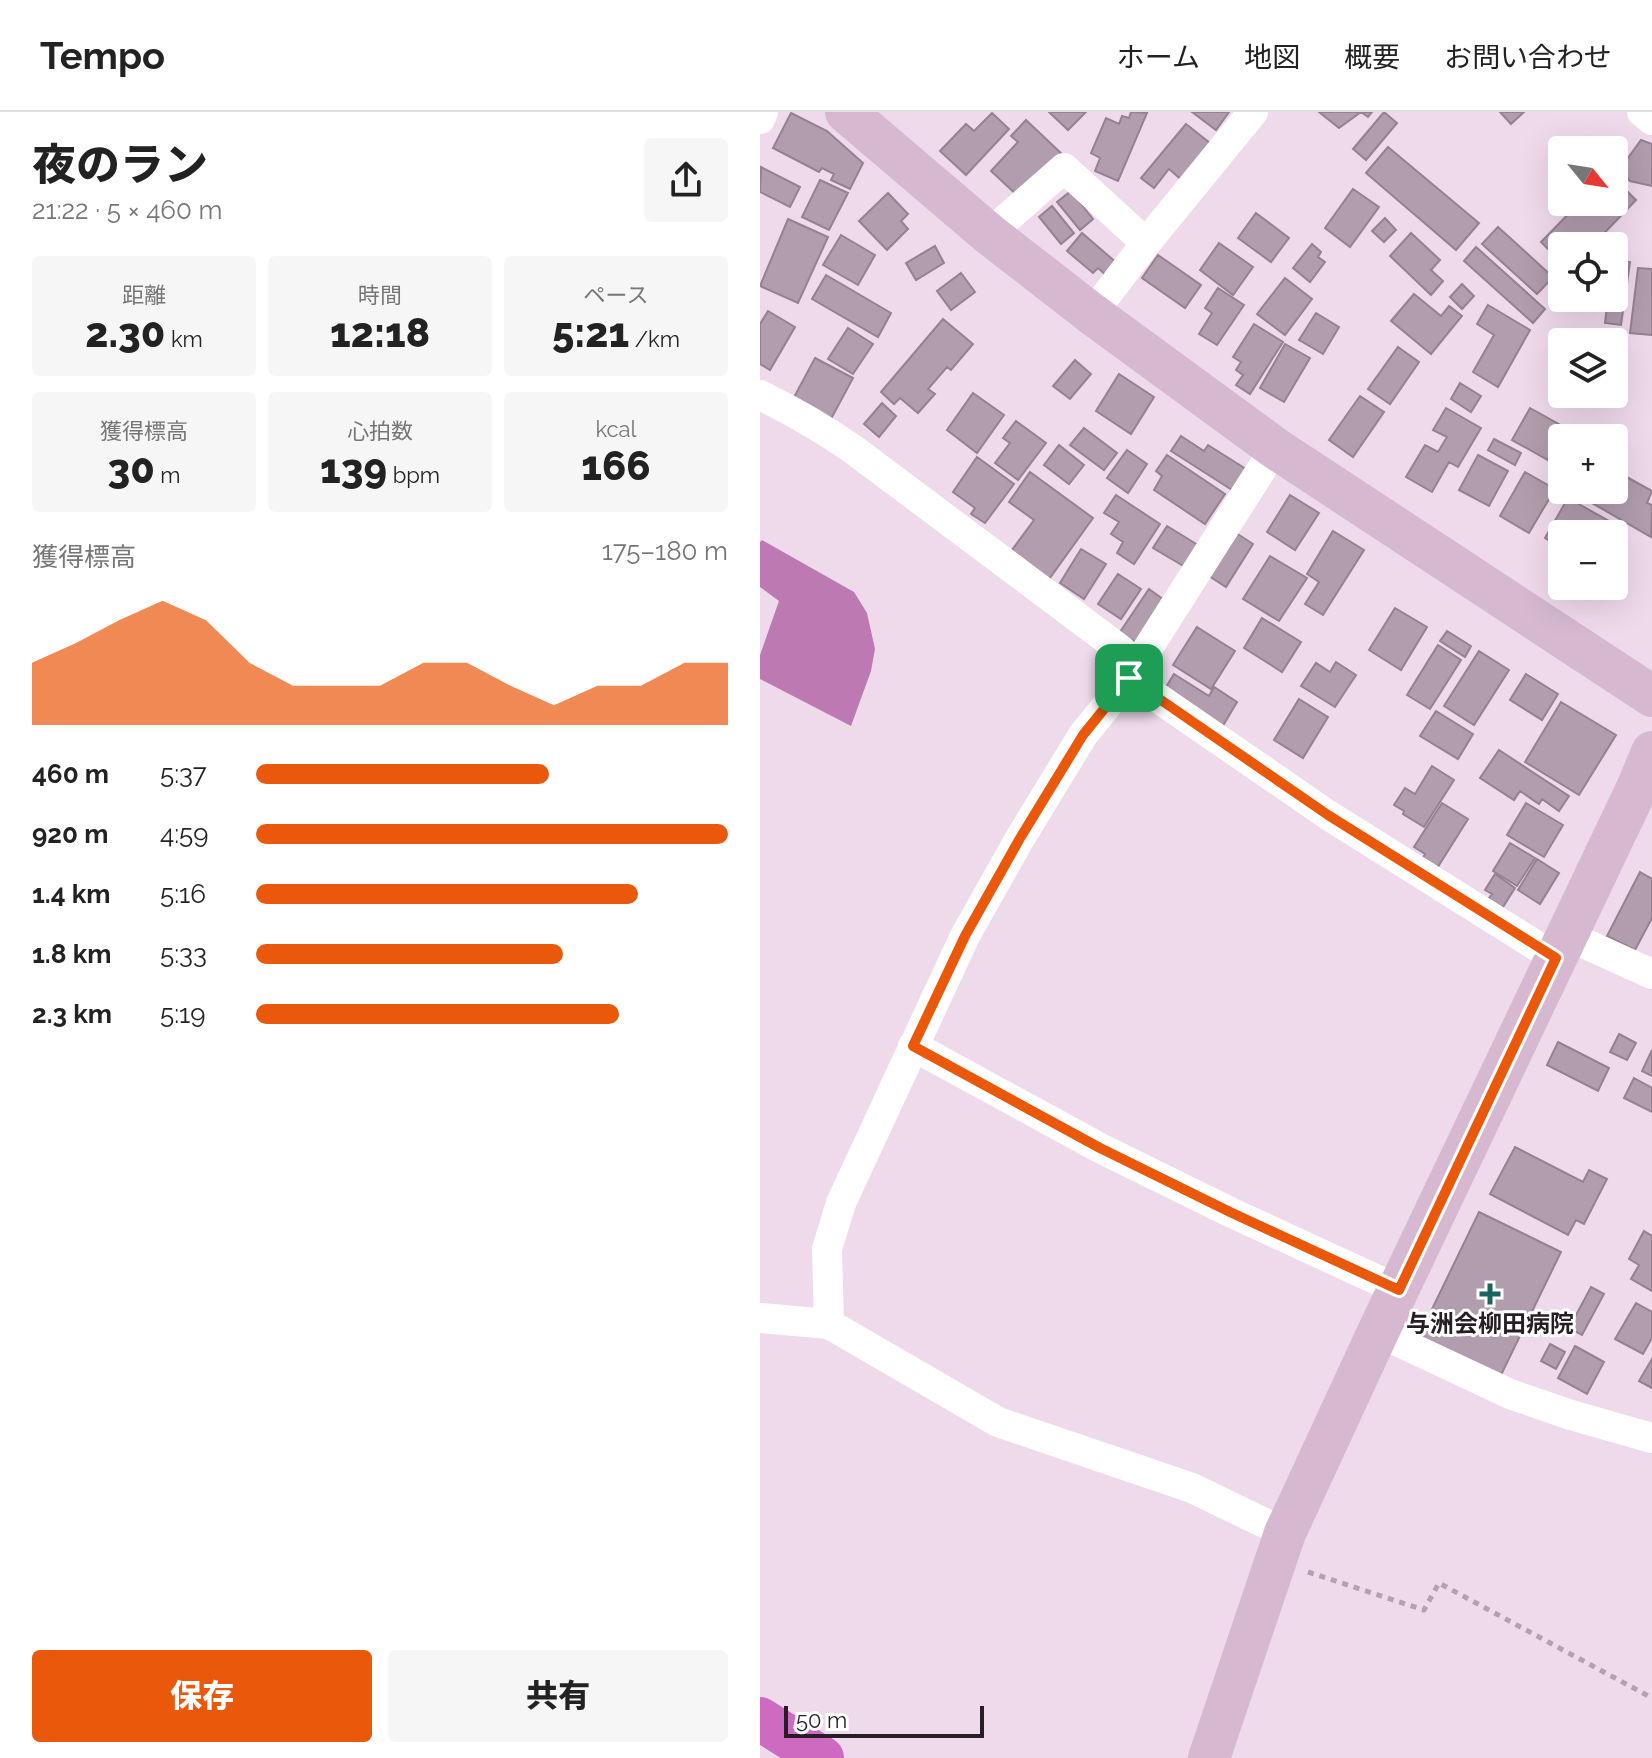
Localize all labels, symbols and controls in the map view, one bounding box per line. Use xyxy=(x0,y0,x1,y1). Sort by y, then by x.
text: Tempo xyxy=(40,33,165,78)
text: ホーム xyxy=(1117,41,1200,74)
text: 地図 xyxy=(1244,41,1300,74)
text: 概要 xyxy=(1344,41,1400,74)
text: お問い合わせ xyxy=(1444,41,1612,74)
north arrow xyxy=(1548,136,1628,216)
map controls xyxy=(1548,136,1628,600)
button: share xyxy=(644,138,728,222)
text: 夜のラン xyxy=(32,139,208,190)
text: 21:22 · 5 × 460 m xyxy=(32,195,222,225)
button: locate xyxy=(1548,232,1628,312)
text: 距離 xyxy=(122,282,166,308)
text: 時間 xyxy=(358,282,402,308)
text: ペース xyxy=(584,282,648,308)
text: 2.30 xyxy=(85,309,165,356)
text: 12:18 xyxy=(330,309,430,356)
text: 5:21 xyxy=(552,309,629,356)
text: km xyxy=(165,326,203,352)
text: /km xyxy=(629,326,680,352)
button: layers xyxy=(1548,328,1628,408)
text: kcal xyxy=(595,416,637,442)
text: 獲得標高 xyxy=(100,418,188,444)
text: 心拍数 xyxy=(347,418,413,444)
button: + xyxy=(1548,424,1628,504)
text: 166 xyxy=(581,442,651,489)
text: 30 xyxy=(107,445,155,492)
text: 139 xyxy=(320,445,387,492)
text: m xyxy=(155,462,181,488)
text: bpm xyxy=(387,462,440,488)
button: − xyxy=(1548,520,1628,600)
text: 175–180 m xyxy=(602,536,728,566)
text: 獲得標高 xyxy=(32,542,136,572)
pin xyxy=(1095,644,1163,712)
icon: arrive xyxy=(1107,656,1151,700)
text: 460 m xyxy=(32,759,109,789)
text: 5:37 xyxy=(160,759,207,789)
text: 920 m xyxy=(32,819,108,849)
text: 4:59 xyxy=(160,819,209,849)
text: 1.4 km xyxy=(32,879,111,909)
text: 5:16 xyxy=(160,879,206,909)
text: 1.8 km xyxy=(32,939,111,969)
text: 5:33 xyxy=(160,939,207,969)
text: 2.3 km xyxy=(32,999,112,1029)
text: 5:19 xyxy=(160,999,205,1029)
marker: 与洲会柳田病院 xyxy=(1479,1283,1501,1305)
place label: 与洲会柳田病院 xyxy=(1406,1309,1574,1338)
button: 保存 xyxy=(32,1650,372,1742)
button: 共有 xyxy=(388,1650,728,1742)
scale bar xyxy=(784,1702,984,1738)
text: 50 m xyxy=(796,1707,847,1733)

